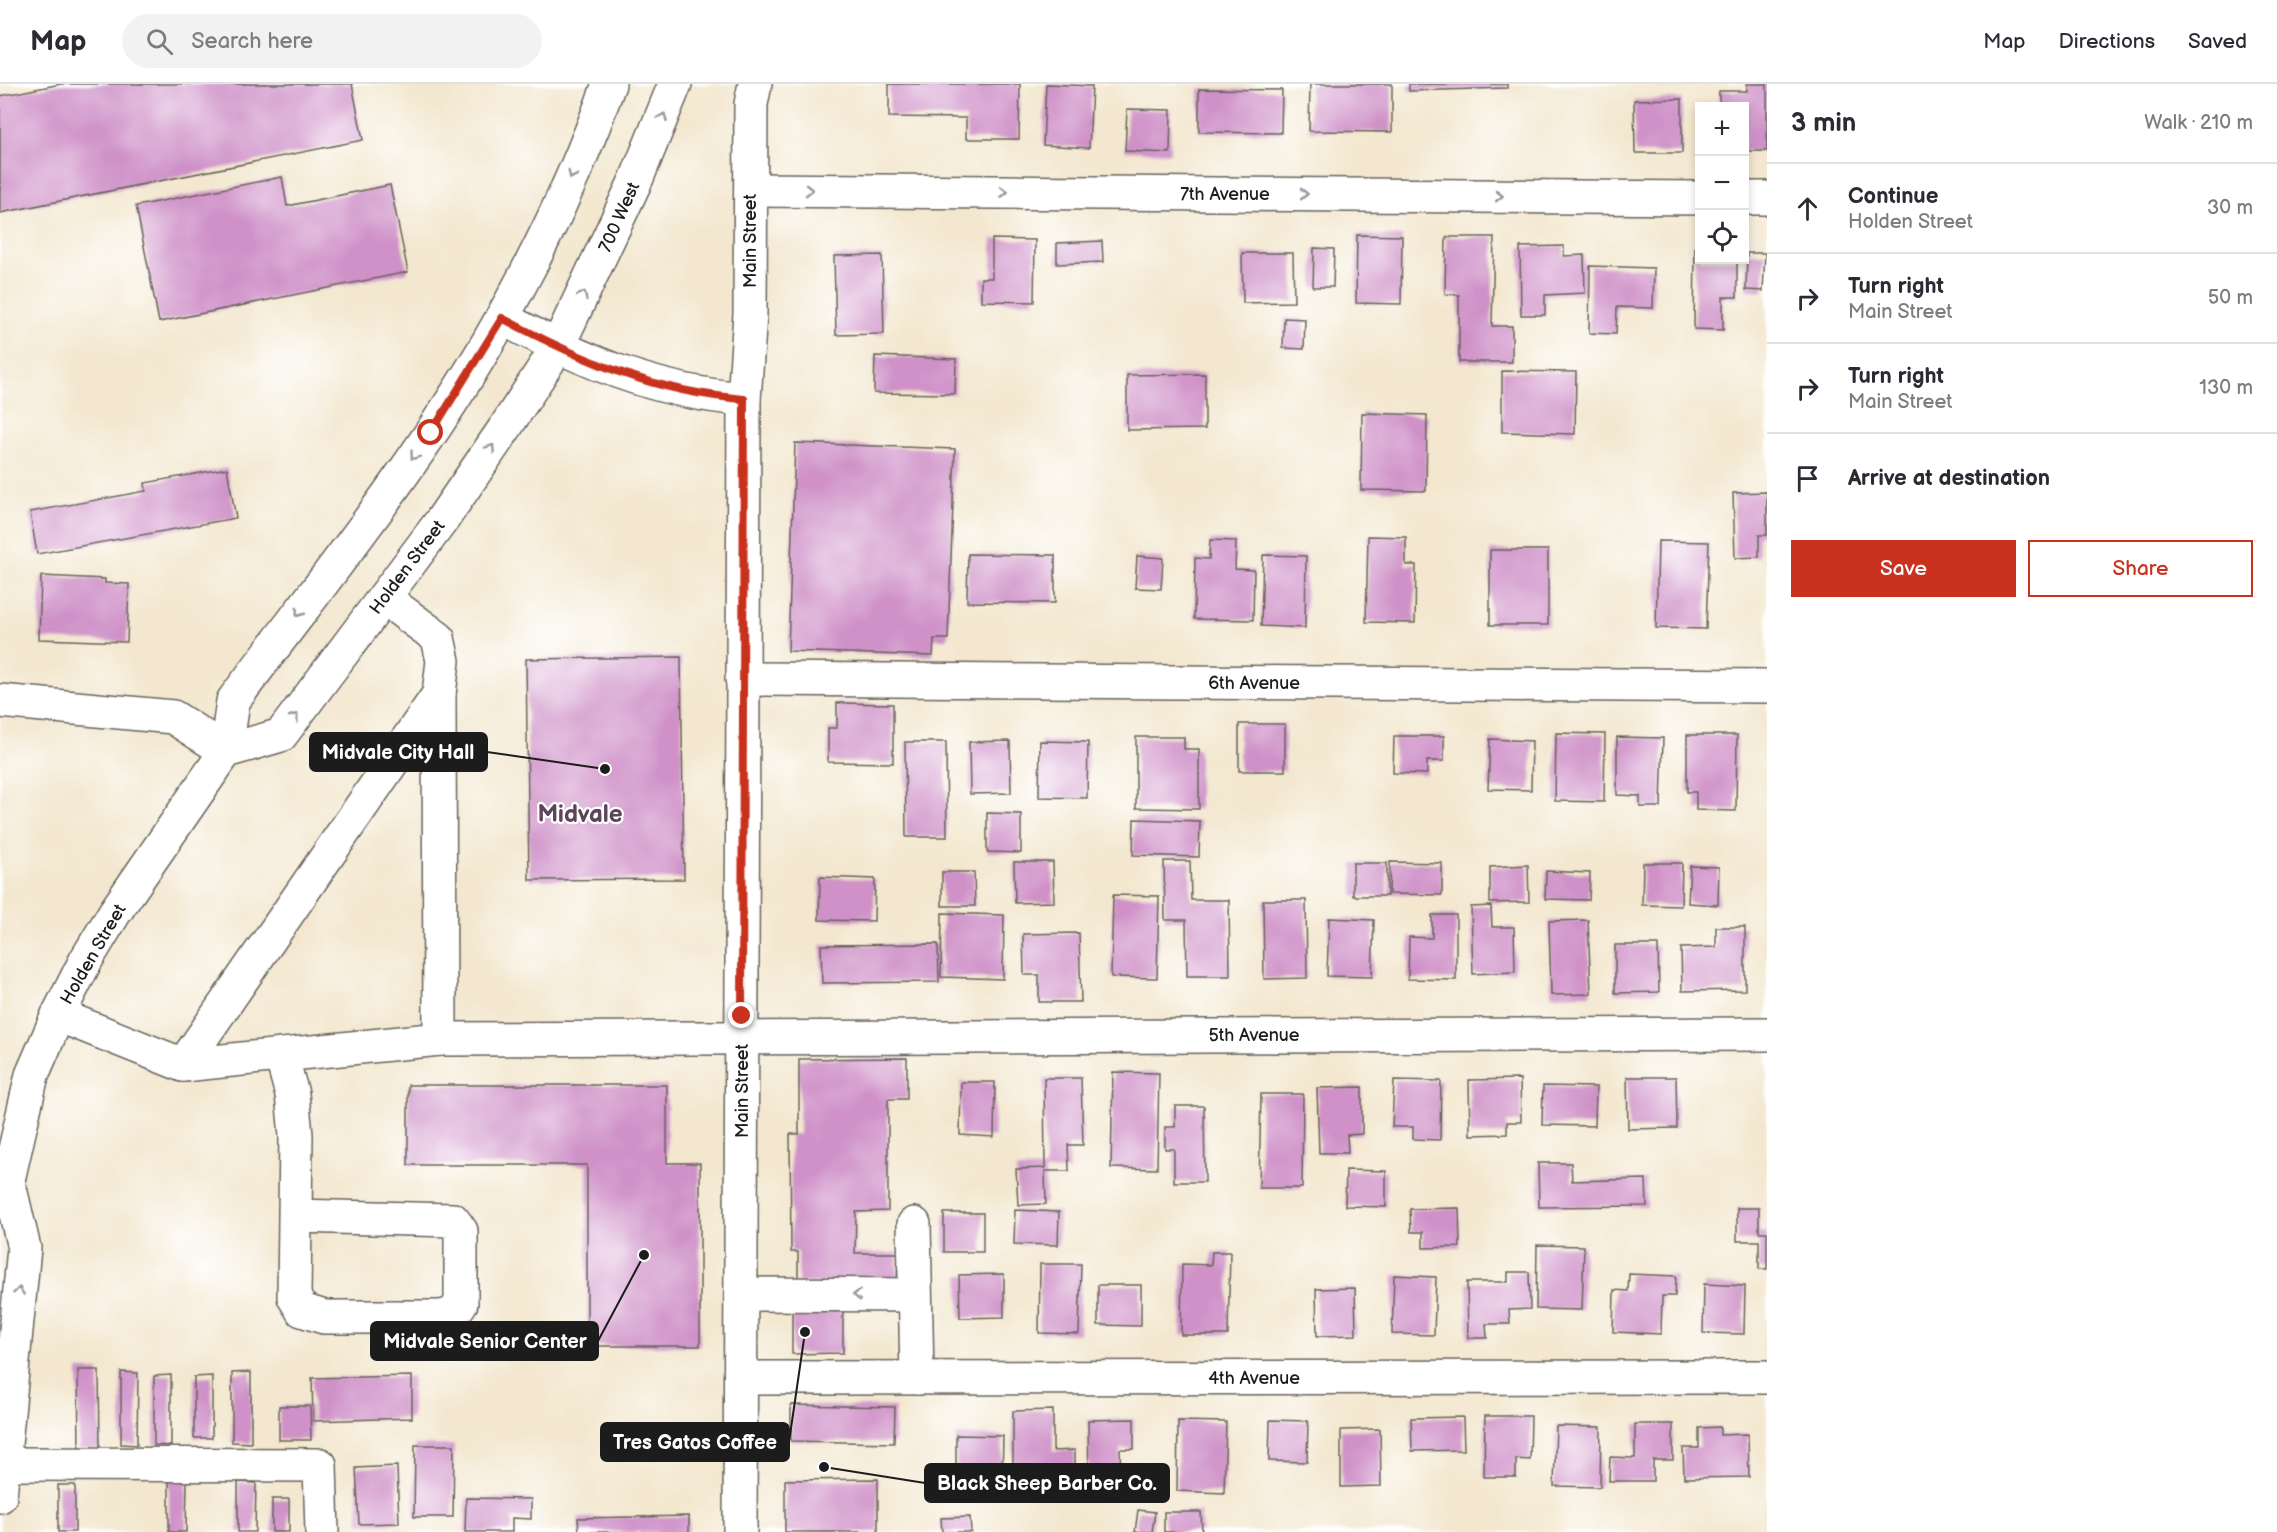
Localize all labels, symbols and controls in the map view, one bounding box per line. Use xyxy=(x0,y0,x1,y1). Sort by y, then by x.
search box xyxy=(122,14,542,68)
text: Map xyxy=(30,25,86,58)
icon: search xyxy=(143,25,176,58)
text: Search here xyxy=(191,28,313,55)
text: Map xyxy=(1983,29,2026,54)
text: Directions xyxy=(2059,29,2155,54)
text: Saved xyxy=(2188,29,2247,54)
map controls xyxy=(1695,102,1749,264)
button: + xyxy=(1695,102,1749,156)
text: 3 min xyxy=(1791,108,1856,139)
text: Walk · 210 m xyxy=(2144,111,2253,135)
one-way arrow xyxy=(655,113,667,124)
button: − xyxy=(1695,156,1749,210)
one-way arrow xyxy=(568,169,580,180)
street label: 700 West xyxy=(595,178,644,256)
text: Continue xyxy=(1848,183,1938,210)
one-way arrow xyxy=(805,184,814,196)
street label: 7th Avenue xyxy=(1180,184,1270,205)
one-way arrow xyxy=(1000,186,1009,198)
one-way arrow xyxy=(1300,188,1309,200)
one-way arrow xyxy=(1495,190,1504,202)
icon: ahead xyxy=(1791,192,1824,225)
street label: Main Street xyxy=(740,194,761,288)
text: 30 m xyxy=(2207,196,2253,220)
button: locate xyxy=(1695,210,1749,264)
text: Holden Street xyxy=(1848,210,1973,234)
text: Turn right xyxy=(1848,273,1944,300)
icon: right xyxy=(1791,282,1824,315)
text: 50 m xyxy=(2208,286,2253,310)
one-way arrow xyxy=(576,291,587,302)
text: Main Street xyxy=(1848,300,1952,324)
text: Turn right xyxy=(1848,363,1944,390)
icon: right xyxy=(1791,372,1824,405)
text: 130 m xyxy=(2199,376,2253,400)
text: Main Street xyxy=(1848,390,1952,414)
route start xyxy=(417,419,443,445)
one-way arrow xyxy=(484,444,495,455)
one-way arrow xyxy=(410,450,421,461)
icon: arrive xyxy=(1791,462,1824,495)
text: Arrive at destination xyxy=(1848,465,2050,492)
street label: Holden Street xyxy=(365,516,450,618)
button: Save xyxy=(1791,540,2016,597)
button: Share xyxy=(2028,540,2253,597)
one-way arrow xyxy=(295,607,306,618)
street label: 6th Avenue xyxy=(1208,673,1300,694)
one-way arrow xyxy=(287,713,298,724)
callout: Midvale City Hall xyxy=(310,733,487,771)
text: Midvale City Hall xyxy=(322,741,474,765)
district label: Midvale xyxy=(537,800,623,829)
street label: Holden Street xyxy=(56,900,131,1008)
route end xyxy=(728,1002,754,1028)
street label: 5th Avenue xyxy=(1208,1025,1300,1046)
street label: Main Street xyxy=(732,1044,753,1138)
one-way arrow xyxy=(13,1287,25,1296)
one-way arrow xyxy=(852,1289,861,1301)
callout: Midvale Senior Center xyxy=(371,1322,598,1360)
text: Midvale Senior Center xyxy=(383,1330,588,1354)
street label: 4th Avenue xyxy=(1208,1368,1300,1389)
callout: Tres Gatos Coffee xyxy=(601,1423,789,1461)
text: Tres Gatos Coffee xyxy=(613,1431,777,1455)
callout: Black Sheep Barber Co. xyxy=(925,1464,1169,1502)
text: Black Sheep Barber Co. xyxy=(937,1472,1157,1496)

